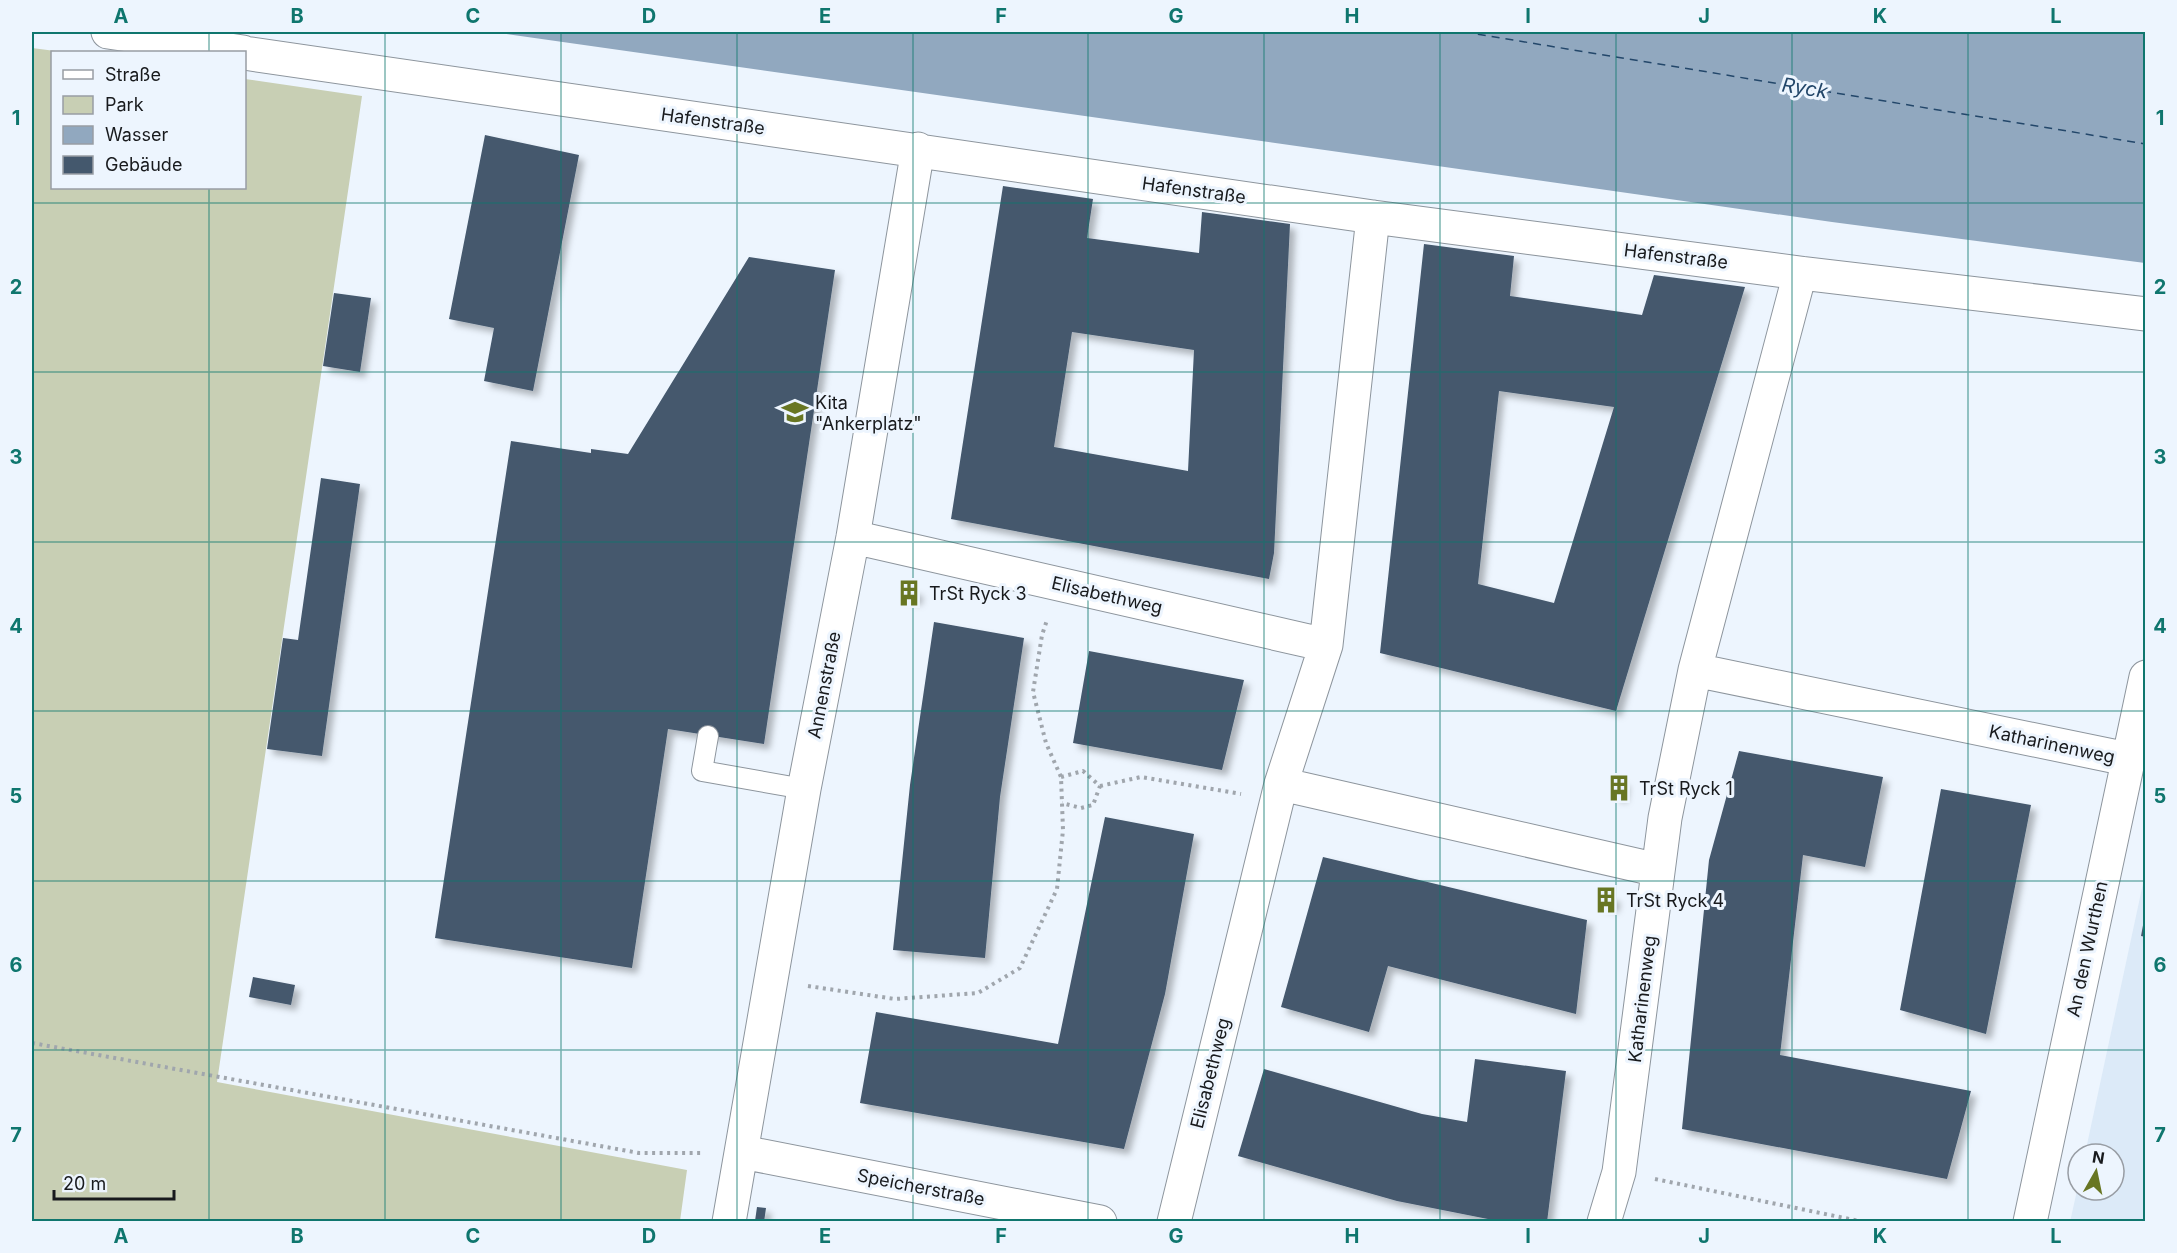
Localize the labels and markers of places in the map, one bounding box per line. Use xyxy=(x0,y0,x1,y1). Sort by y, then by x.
place label: Kita "Ankerplatz" xyxy=(815,392,922,434)
school or university icon: Kita "Ankerplatz" xyxy=(780,397,810,427)
building icon: TrSt Ryck 3 xyxy=(894,578,924,608)
place label: TrSt Ryck 3 xyxy=(929,583,1027,604)
building icon: TrSt Ryck 1 xyxy=(1604,773,1634,803)
place label: TrSt Ryck 1 xyxy=(1639,778,1733,799)
building icon: TrSt Ryck 4 xyxy=(1591,885,1621,915)
place label: TrSt Ryck 4 xyxy=(1626,890,1724,911)

